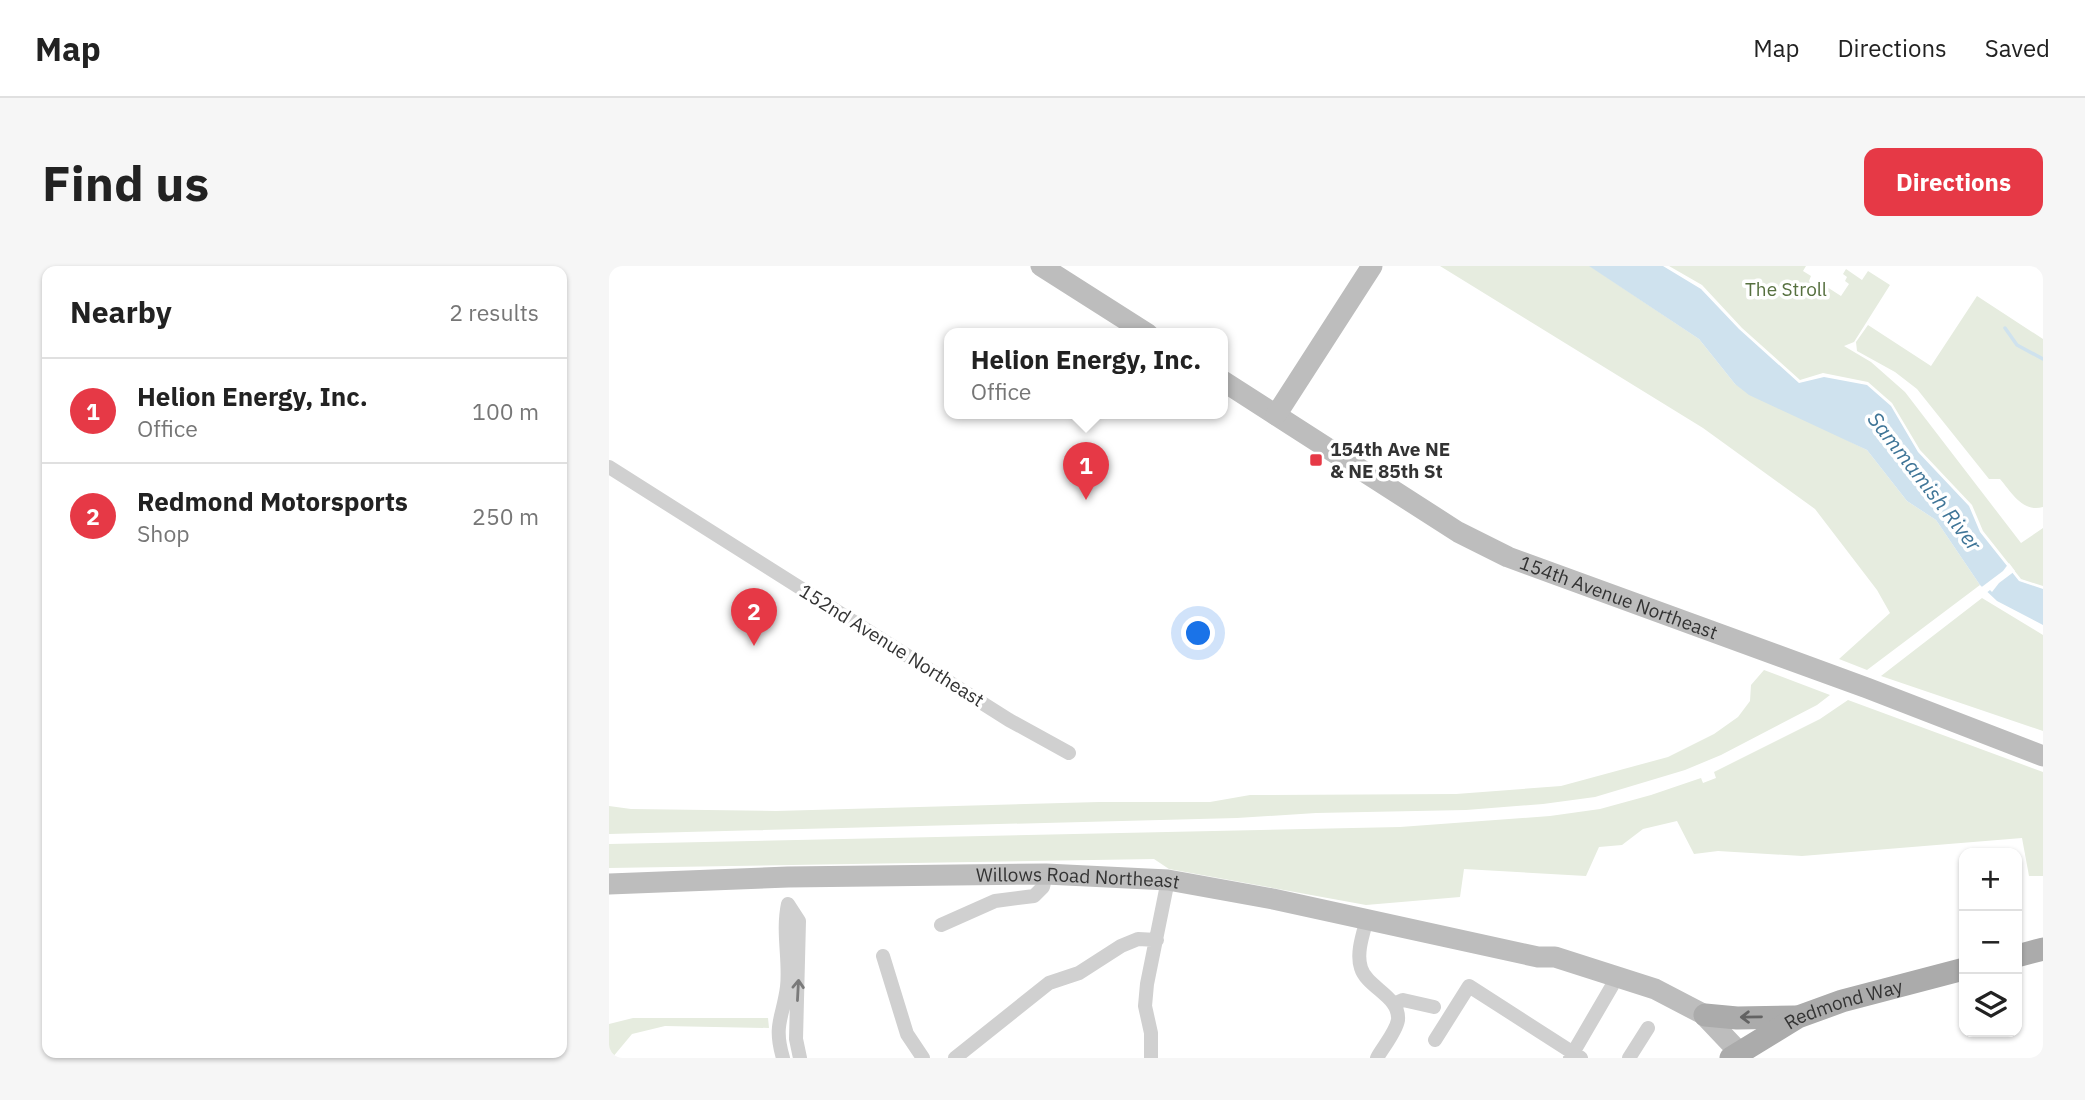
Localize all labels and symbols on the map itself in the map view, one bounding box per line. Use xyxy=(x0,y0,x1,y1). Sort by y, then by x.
park label: The Stroll xyxy=(1745,277,1827,301)
water label: Sammamish River xyxy=(1862,406,1989,557)
place label: 154th Ave NE & NE 85th St xyxy=(1330,437,1450,483)
pin: 1 xyxy=(1063,442,1109,500)
marker: 154th Ave NE & NE 85th St xyxy=(1308,452,1324,468)
street label: 154th Avenue Northeast xyxy=(1516,550,1721,644)
street label: 152nd Avenue Northeast xyxy=(795,578,989,712)
pin: 2 xyxy=(731,588,777,646)
your location xyxy=(1181,616,1215,650)
street label: Willows Road Northeast xyxy=(976,862,1182,894)
street label: Redmond Way xyxy=(1780,973,1906,1035)
one-way arrow xyxy=(792,979,805,1002)
one-way arrow xyxy=(1740,1011,1763,1024)

